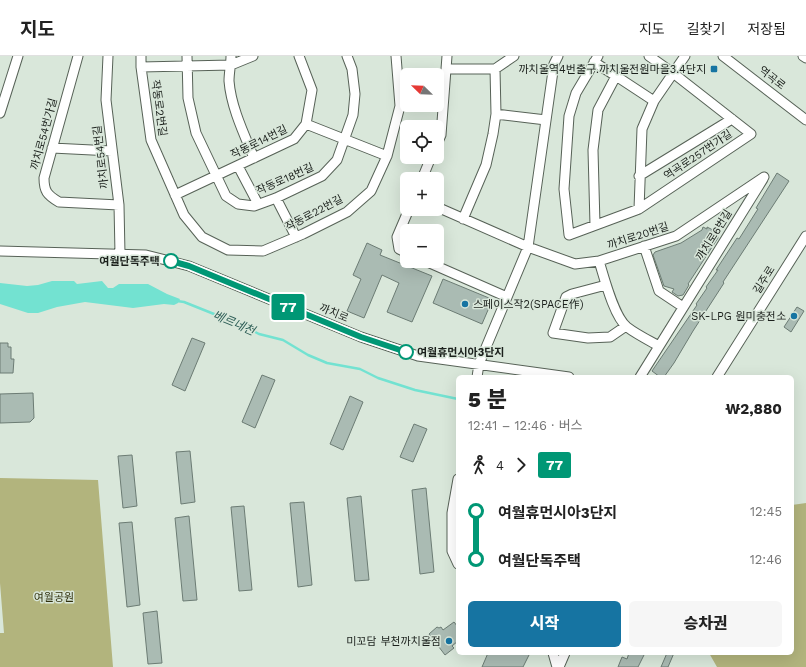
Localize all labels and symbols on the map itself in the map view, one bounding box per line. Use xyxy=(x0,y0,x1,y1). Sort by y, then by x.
place label: 까치울역4번출구.까치울전원마을3.4단지 xyxy=(518,63,706,76)
marker: 까치울역4번출구.까치울전원마을3.4단지 xyxy=(709,64,719,74)
street label: 역곡로 xyxy=(756,64,788,92)
north arrow xyxy=(400,68,444,112)
street label: 작동로2번길 xyxy=(149,79,169,137)
street label: 까치로54번가길 xyxy=(28,97,60,171)
street label: 작동로14번길 xyxy=(228,123,290,161)
street label: 까치로54번길 xyxy=(91,125,111,189)
street label: 역곡로257번가길 xyxy=(661,127,735,183)
street label: 작동로18번길 xyxy=(254,161,316,197)
street label: 작동로22번길 xyxy=(283,192,345,234)
street label: 까치로6번길 xyxy=(693,207,735,263)
street label: 까치로20번길 xyxy=(606,220,670,252)
marker: 여월단독주택 xyxy=(163,253,179,269)
place label: 여월단독주택 xyxy=(99,255,160,268)
street label: 길주로 xyxy=(750,264,778,296)
line badge: 77 xyxy=(270,294,306,320)
place label: 스페이스작2(SPACE作) xyxy=(473,298,584,311)
marker: 스페이스작2(SPACE作) xyxy=(460,299,470,309)
street label: 까치로 xyxy=(317,301,351,325)
water label: 베르네천 xyxy=(211,308,259,339)
place label: SK-LPG 원미충전소 xyxy=(691,310,786,323)
marker: SK-LPG 원미충전소 xyxy=(789,311,799,321)
marker: 여월휴먼시아3단지 xyxy=(398,344,414,360)
place label: 여월휴먼시아3단지 xyxy=(417,346,504,359)
park label: 여월공원 xyxy=(34,591,74,604)
place label: 미꼬담 부천까치울점 xyxy=(346,635,441,648)
marker: 미꼬담 부천까치울점 xyxy=(444,636,454,646)

